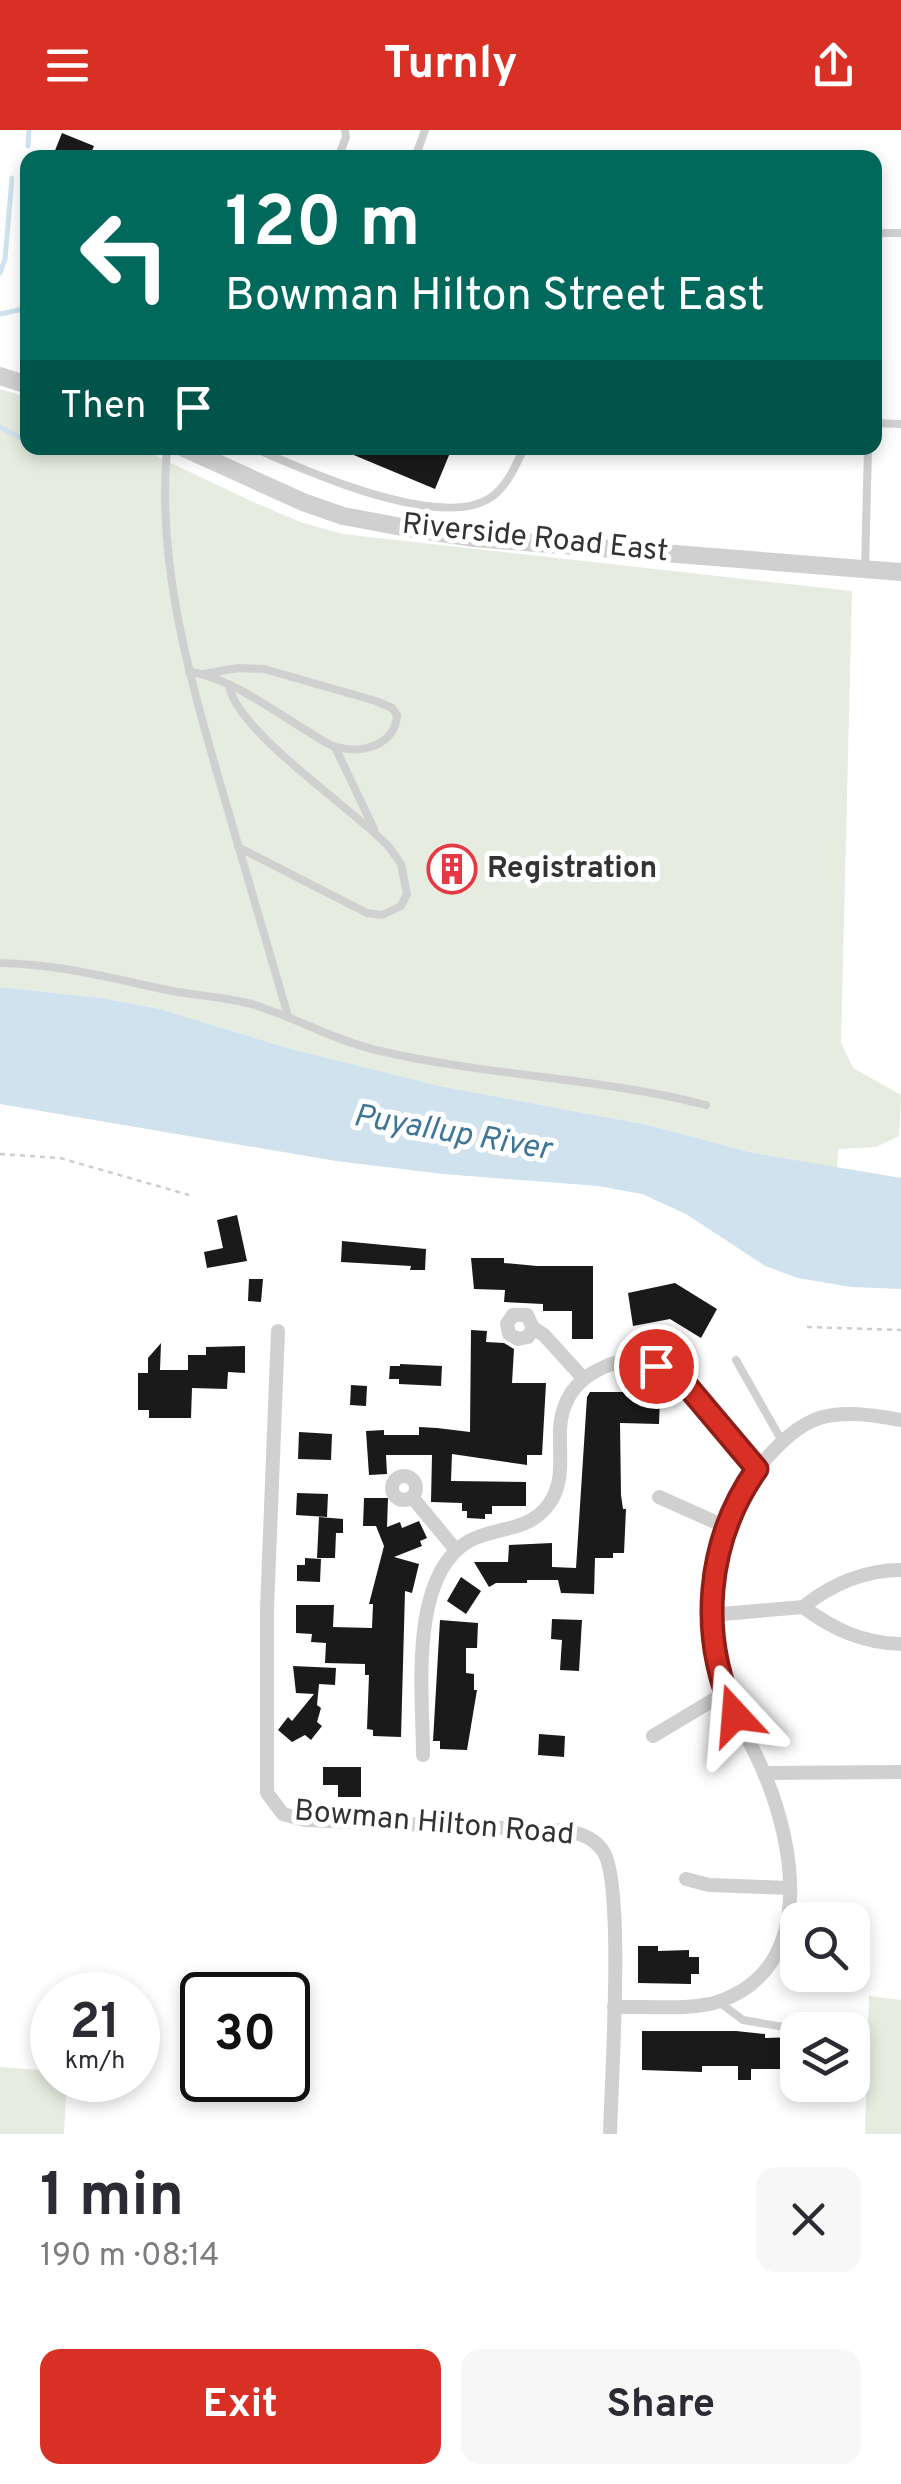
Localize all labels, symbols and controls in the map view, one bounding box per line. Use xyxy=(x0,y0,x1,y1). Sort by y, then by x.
text: Turnly xyxy=(383,37,518,94)
icon: menu xyxy=(40,38,95,93)
icon: share xyxy=(806,38,861,93)
text: 120 m xyxy=(225,182,421,271)
icon: left xyxy=(60,190,190,320)
text: Bowman Hilton Street East xyxy=(225,269,765,326)
icon: arrive xyxy=(166,380,221,435)
text: Then xyxy=(60,383,146,432)
street label: Riverside Road East xyxy=(400,507,670,571)
building icon: Registration xyxy=(426,843,478,895)
place label: Registration xyxy=(487,851,657,888)
water label: Puyallup River xyxy=(350,1097,557,1172)
pin xyxy=(614,1324,699,1409)
icon: arrive xyxy=(629,1339,684,1394)
position arrow xyxy=(683,1663,787,1767)
street label: Bowman Hilton Road xyxy=(292,1793,576,1855)
map controls xyxy=(780,1902,870,2102)
button: search xyxy=(780,1902,870,1992)
speed limit sign: 30 xyxy=(180,1972,310,2102)
text: 21 xyxy=(70,1993,120,2056)
button: layers xyxy=(780,2012,870,2102)
text: km/h xyxy=(65,2046,125,2078)
text: 1 min xyxy=(40,2161,184,2237)
button: close xyxy=(756,2167,861,2272)
text: 190 m · 08:14 xyxy=(40,2237,219,2277)
button: Exit xyxy=(40,2349,441,2464)
button: Share xyxy=(461,2349,861,2464)

